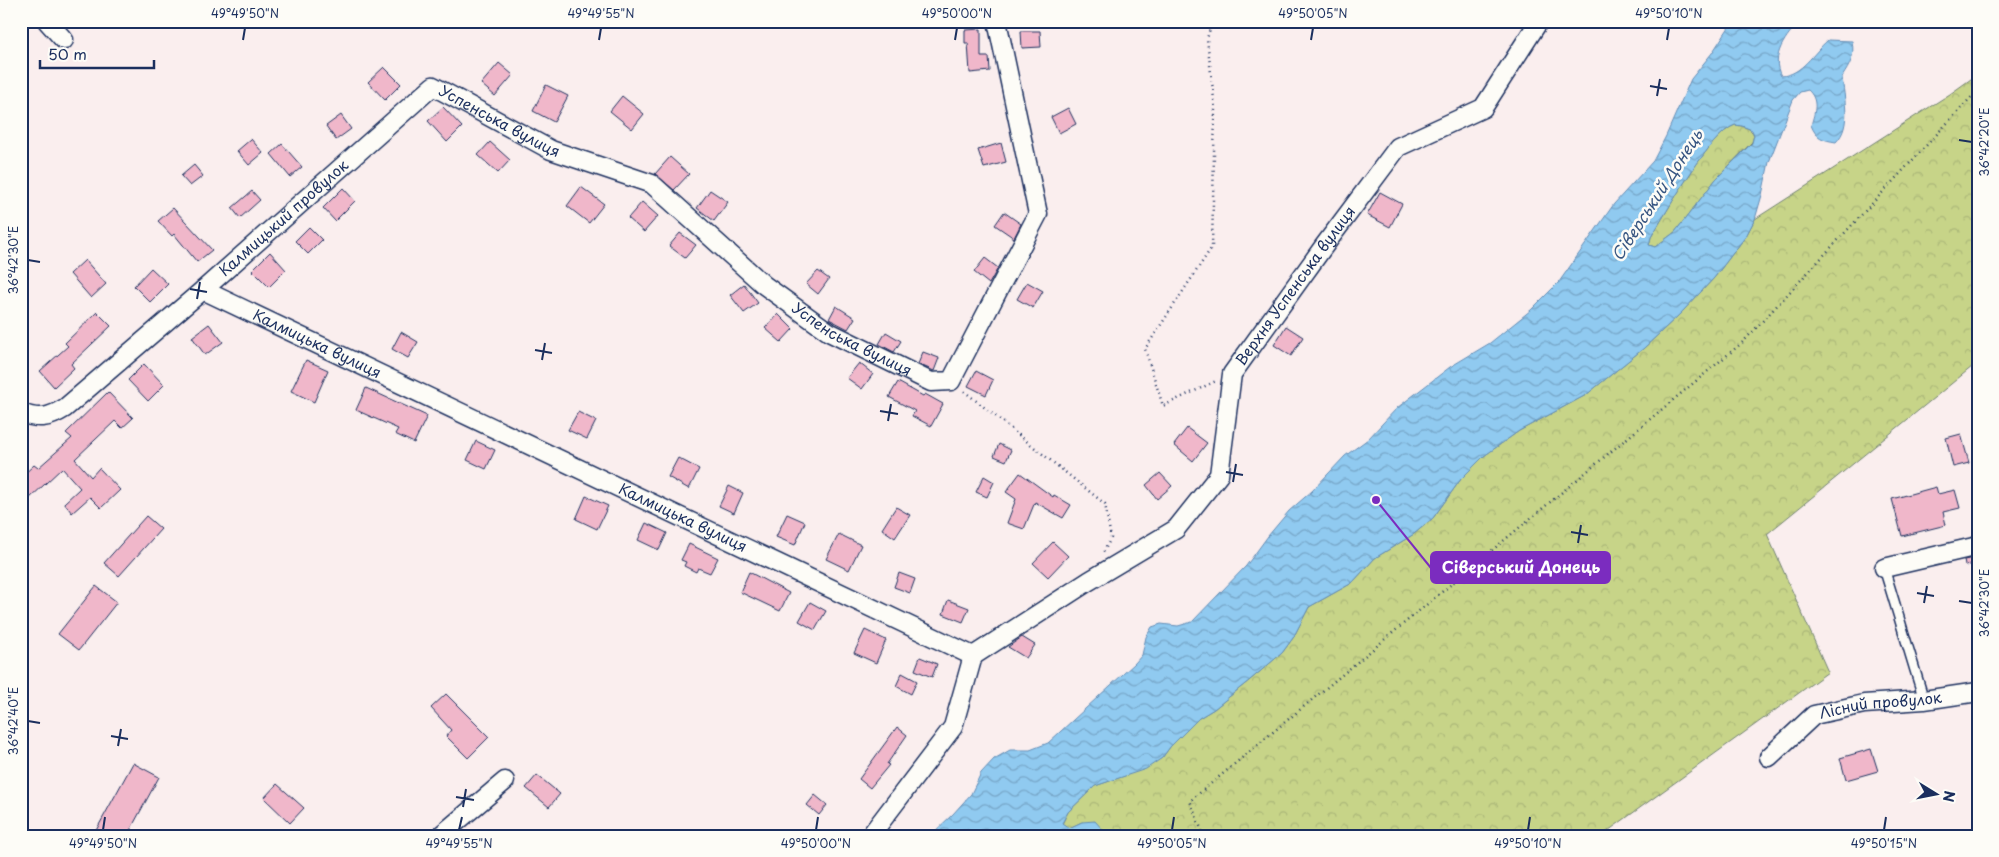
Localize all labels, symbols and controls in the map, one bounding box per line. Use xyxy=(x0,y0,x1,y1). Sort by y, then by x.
text: 49°49'50"N xyxy=(211,4,279,22)
text: 49°49'55"N xyxy=(567,4,635,22)
text: 49°50'00"N xyxy=(922,4,992,22)
text: 49°50'05"N xyxy=(1278,4,1348,22)
text: 49°50'10"N xyxy=(1635,4,1703,22)
scale bar xyxy=(40,38,154,70)
text: 50 m xyxy=(48,42,87,65)
street label: Успенська вулиця xyxy=(435,78,563,162)
text: 36°42'20"E xyxy=(1975,107,1993,177)
water label: Сіверський Донець xyxy=(1605,123,1708,265)
street label: Калмицький провулок xyxy=(213,153,353,281)
street label: Верхня Успенська вулиця xyxy=(1229,200,1360,370)
text: 36°42'30"E xyxy=(4,226,22,294)
street label: Успенська вулиця xyxy=(788,296,916,381)
street label: Калмицька вулиця xyxy=(249,302,386,383)
street label: Калмицька вулиця xyxy=(615,476,751,557)
callout: Сіверський Донець xyxy=(1431,552,1610,583)
text: Сіверський Донець xyxy=(1442,554,1600,578)
text: 36°42'30"E xyxy=(1975,569,1993,637)
street label: Лісний провулок xyxy=(1817,685,1943,724)
text: 36°42'40"E xyxy=(4,687,22,755)
north arrow xyxy=(1912,770,1962,820)
text: N xyxy=(1938,789,1961,804)
text: 49°49'50"N xyxy=(69,834,137,852)
text: 49°49'55"N xyxy=(425,834,493,852)
text: 49°50'00"N xyxy=(781,834,851,852)
text: 49°50'05"N xyxy=(1137,834,1207,852)
text: 49°50'10"N xyxy=(1494,834,1562,852)
text: 49°50'15"N xyxy=(1851,834,1917,852)

